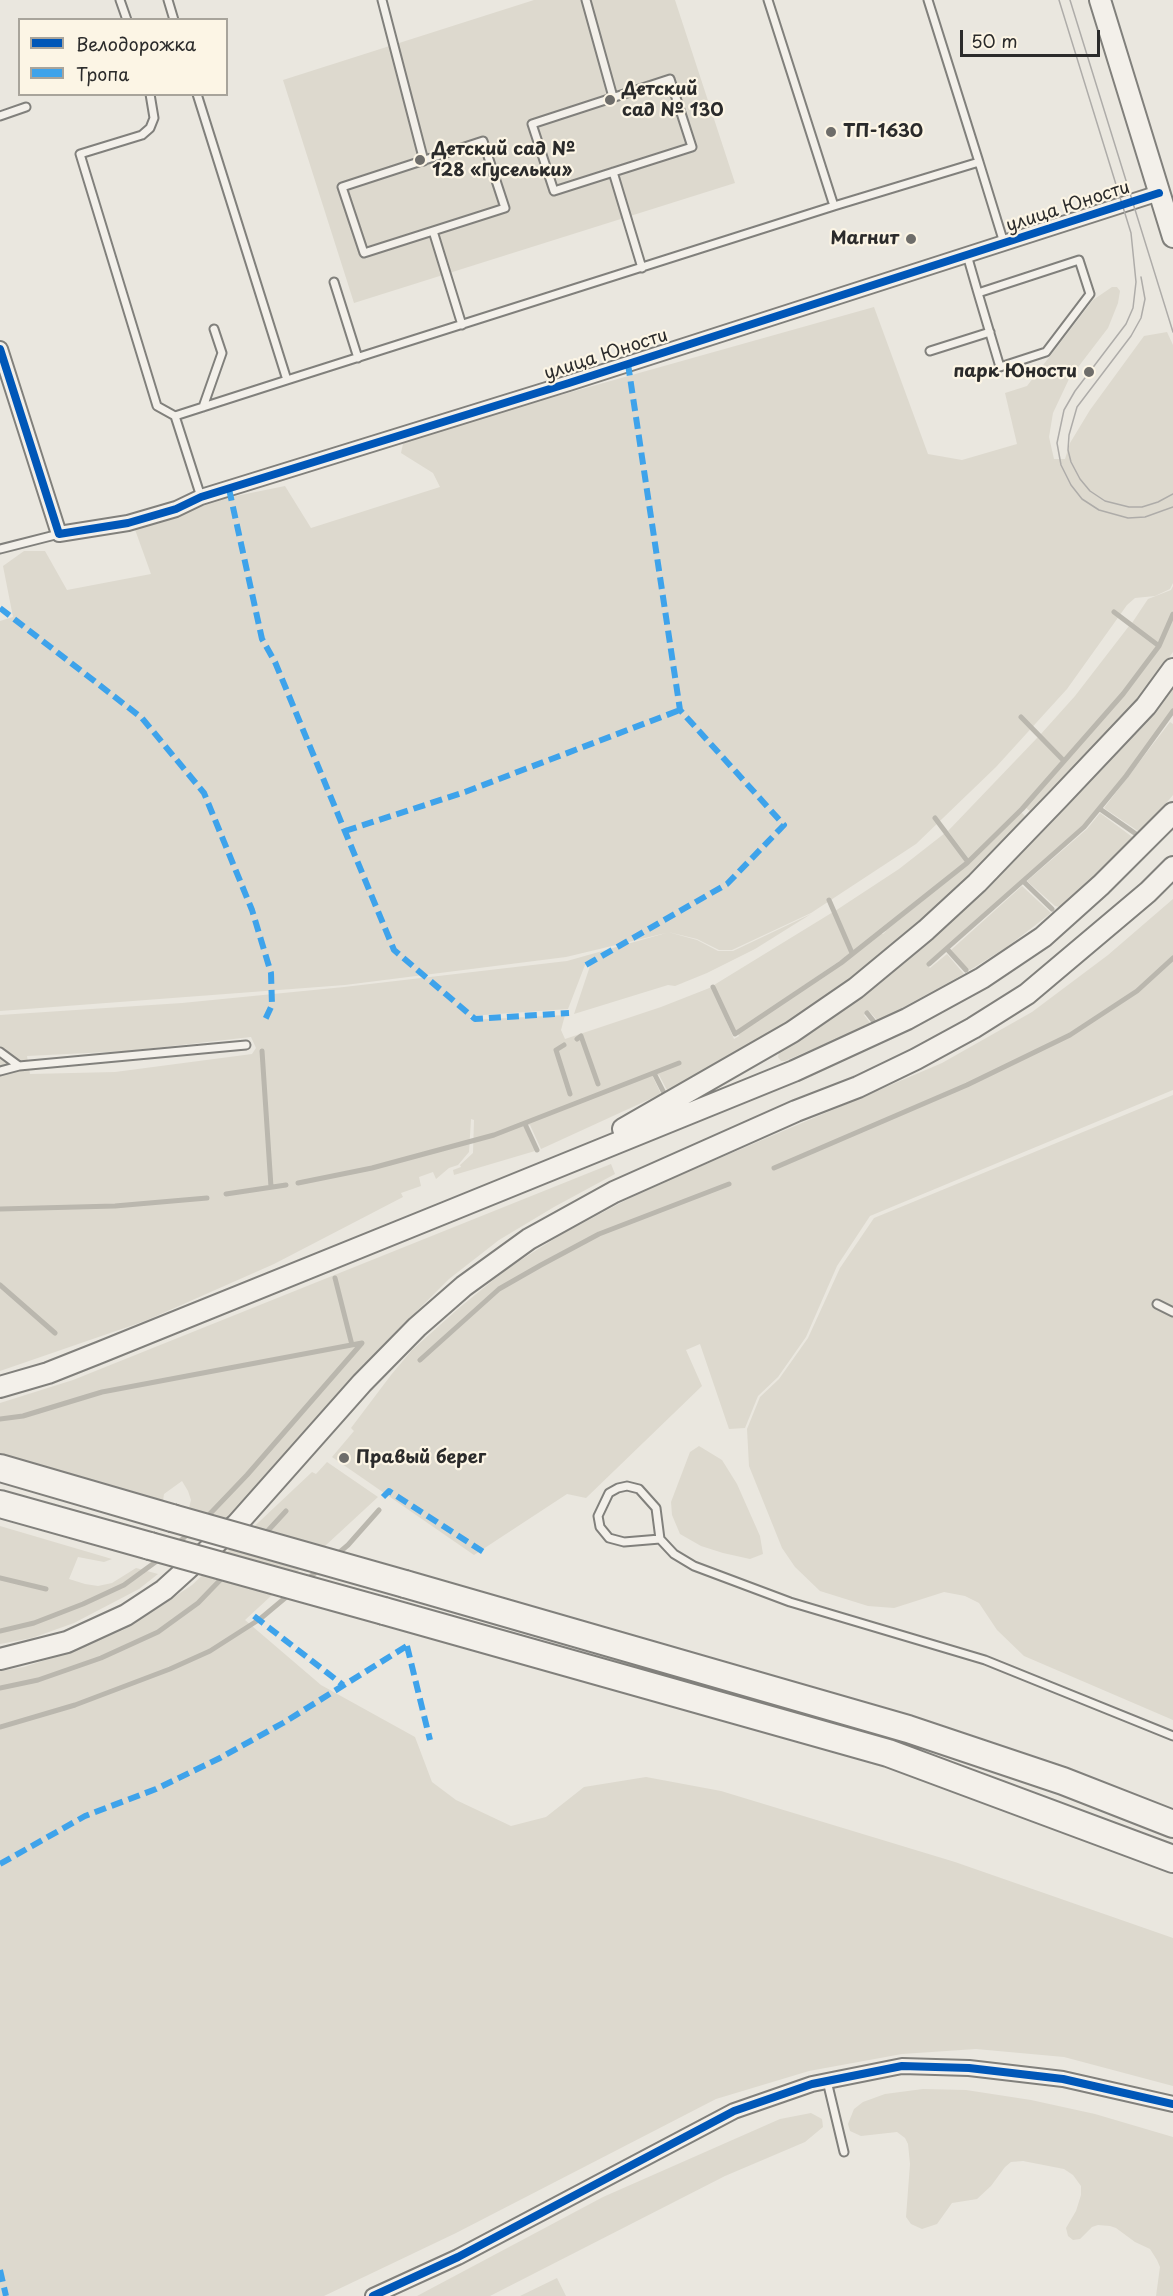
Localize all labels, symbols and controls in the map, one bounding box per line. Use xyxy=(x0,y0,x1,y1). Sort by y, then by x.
legend xyxy=(18,18,228,96)
scale bar xyxy=(963,18,1102,56)
text: 50 m xyxy=(971,27,1018,54)
text: Велодорожка xyxy=(76,30,196,57)
text: Тропа xyxy=(76,60,129,87)
place label: Детский сад № 130 xyxy=(622,79,723,122)
marker: Детский сад № 130 xyxy=(603,93,617,107)
place label: ТП-1630 xyxy=(843,121,923,143)
marker: ТП-1630 xyxy=(824,125,838,139)
place label: Детский сад № 128 «Гусельки» xyxy=(432,139,575,182)
marker: Детский сад № 128 «Гусельки» xyxy=(413,153,427,167)
street label: улица Юности xyxy=(1003,177,1133,237)
place label: Магнит xyxy=(831,228,899,250)
marker: Магнит xyxy=(904,232,918,246)
street label: улица Юности xyxy=(541,325,671,385)
place label: парк Юности xyxy=(953,361,1077,383)
marker: парк Юности xyxy=(1082,365,1096,379)
place label: Правый берег xyxy=(356,1447,486,1469)
marker: Правый берег xyxy=(337,1451,351,1465)

